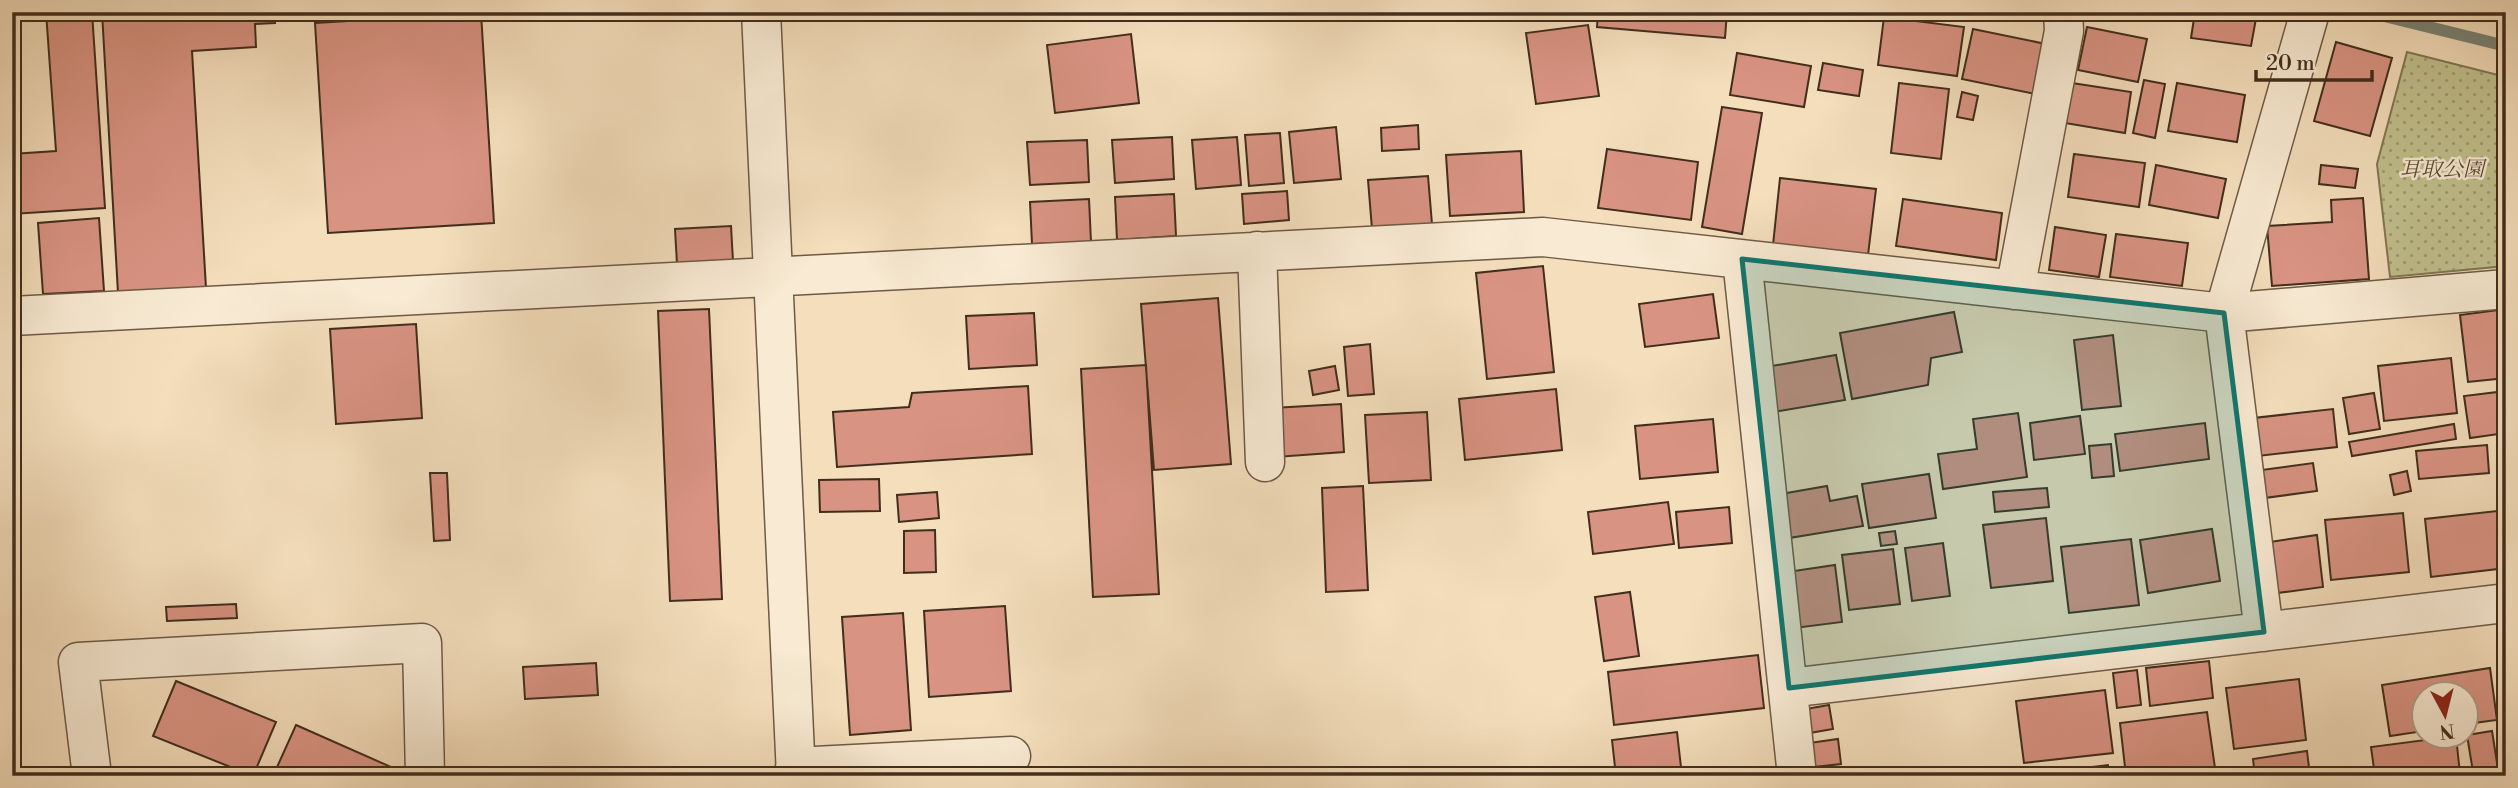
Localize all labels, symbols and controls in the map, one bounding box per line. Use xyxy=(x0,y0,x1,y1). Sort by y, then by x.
scale bar xyxy=(2256,38,2371,82)
text: 20 m xyxy=(2266,51,2315,77)
park label: 耳取公園 xyxy=(2400,157,2487,183)
north arrow xyxy=(2410,680,2480,750)
text: N xyxy=(2438,718,2456,744)

